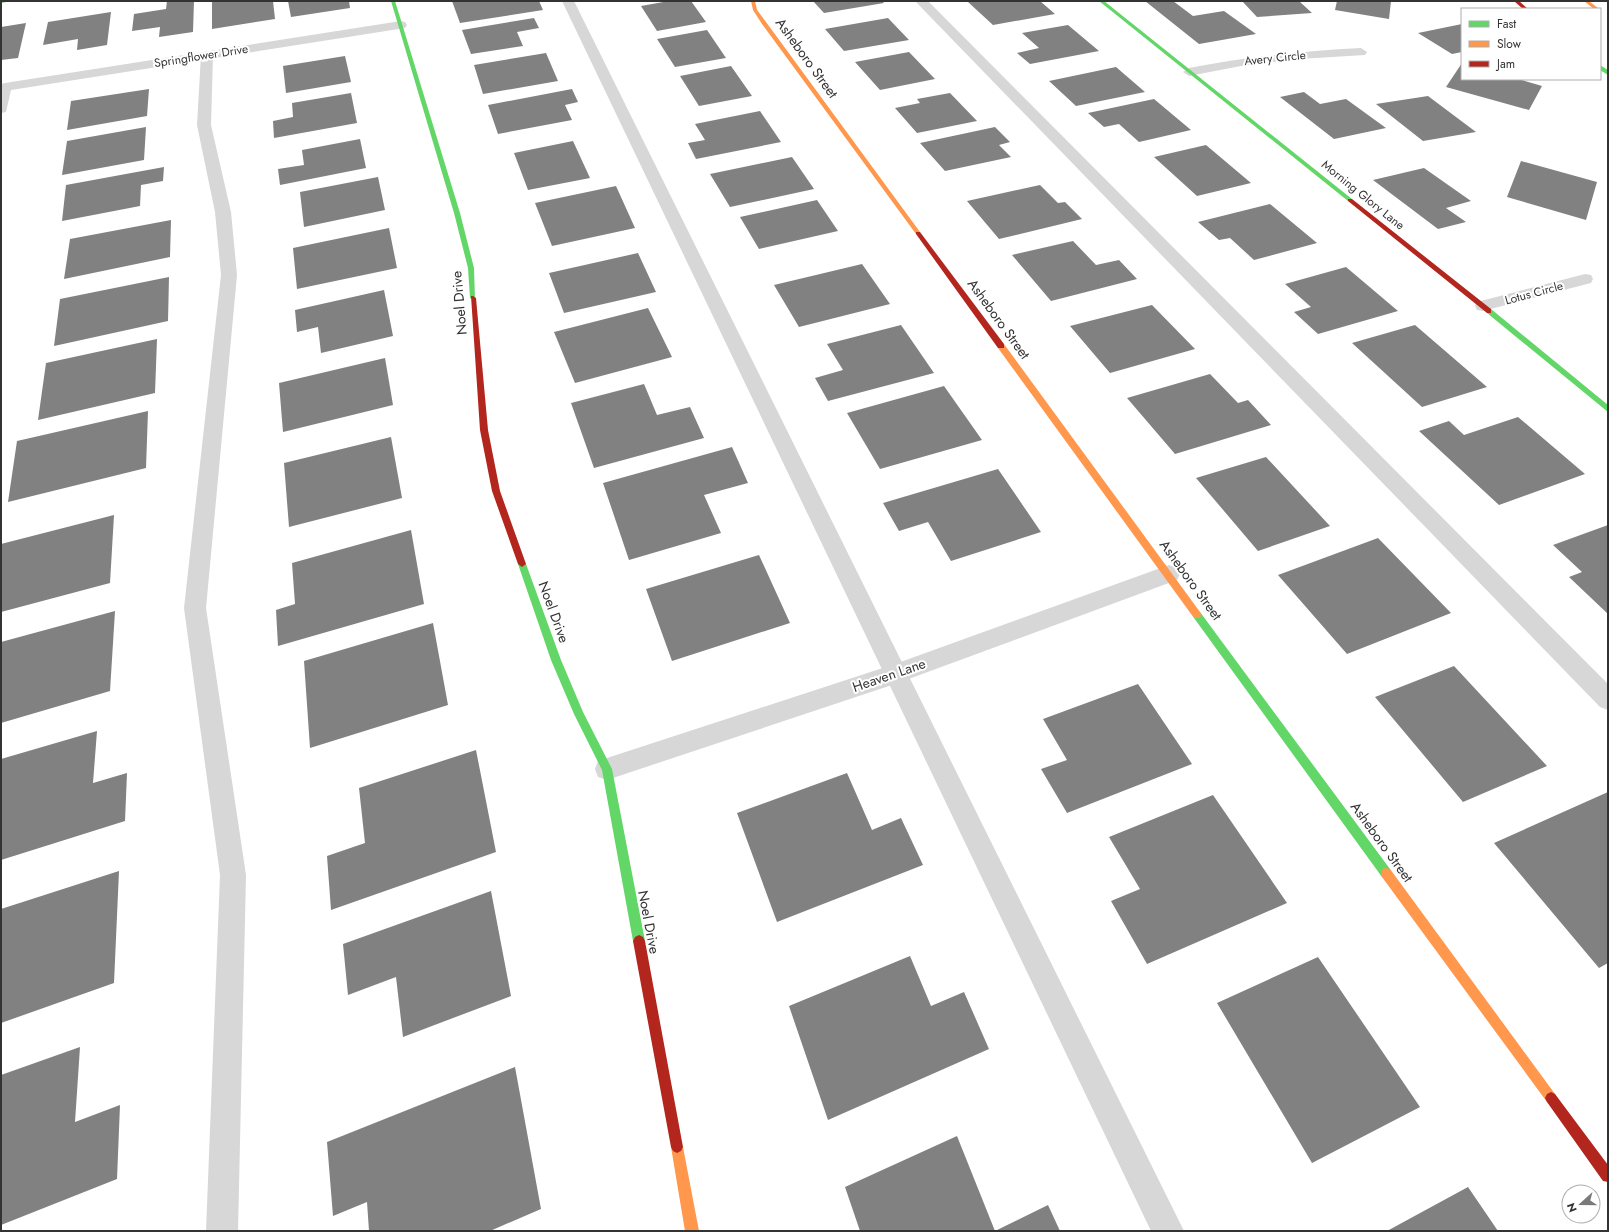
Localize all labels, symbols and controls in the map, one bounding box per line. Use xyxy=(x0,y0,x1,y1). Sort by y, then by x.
legend xyxy=(1461,8,1601,80)
street label: Asheboro Street xyxy=(771,14,843,103)
text: Fast xyxy=(1497,15,1516,33)
text: Slow xyxy=(1497,35,1522,53)
street label: Springflower Drive xyxy=(153,40,249,72)
street label: Avery Circle xyxy=(1243,46,1307,70)
text: Jam xyxy=(1495,55,1515,73)
street label: Morning Glory Lane xyxy=(1318,156,1408,234)
street label: Noel Drive xyxy=(446,270,472,336)
street label: Asheboro Street xyxy=(963,275,1035,364)
street label: Lotus Circle xyxy=(1503,277,1565,309)
street label: Asheboro Street xyxy=(1155,536,1227,625)
street label: Noel Drive xyxy=(534,578,574,646)
street label: Heaven Lane xyxy=(850,653,928,697)
street label: Asheboro Street xyxy=(1346,798,1418,887)
street label: Noel Drive xyxy=(633,889,665,955)
north arrow xyxy=(1561,1184,1601,1224)
text: N xyxy=(1563,1201,1581,1215)

